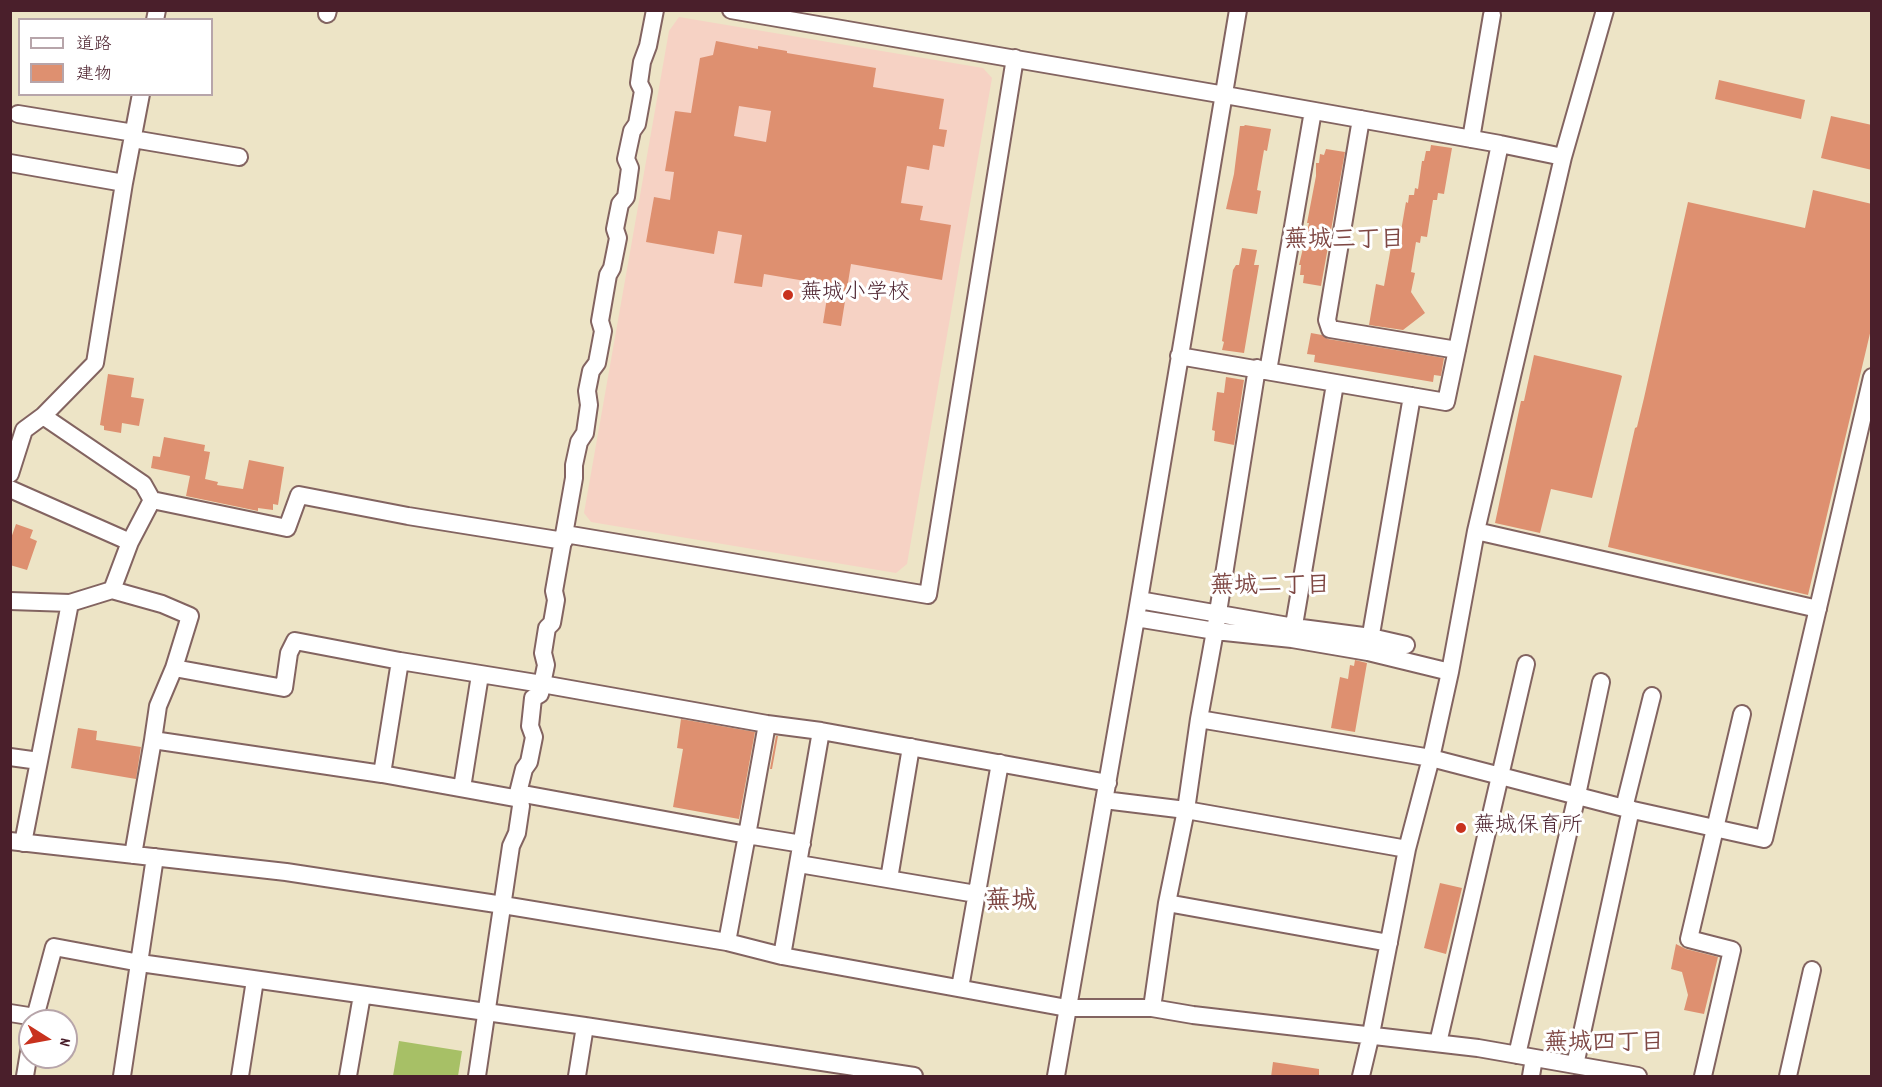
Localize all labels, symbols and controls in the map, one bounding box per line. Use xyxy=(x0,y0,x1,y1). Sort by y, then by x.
legend xyxy=(18,18,213,96)
text: 道路 xyxy=(76,33,112,58)
text: 建物 xyxy=(76,63,112,88)
district label: 蕪城三丁目 xyxy=(1284,229,1404,257)
place label: 蕪城小学校 xyxy=(800,282,910,308)
marker: 蕪城小学校 xyxy=(781,288,795,302)
district label: 蕪城二丁目 xyxy=(1210,575,1330,603)
place label: 蕪城保育所 xyxy=(1473,815,1583,841)
marker: 蕪城保育所 xyxy=(1454,821,1468,835)
district label: 蕪城 xyxy=(985,888,1037,920)
north arrow xyxy=(18,1009,78,1069)
district label: 蕪城四丁目 xyxy=(1544,1032,1664,1060)
text: N xyxy=(52,1036,76,1048)

